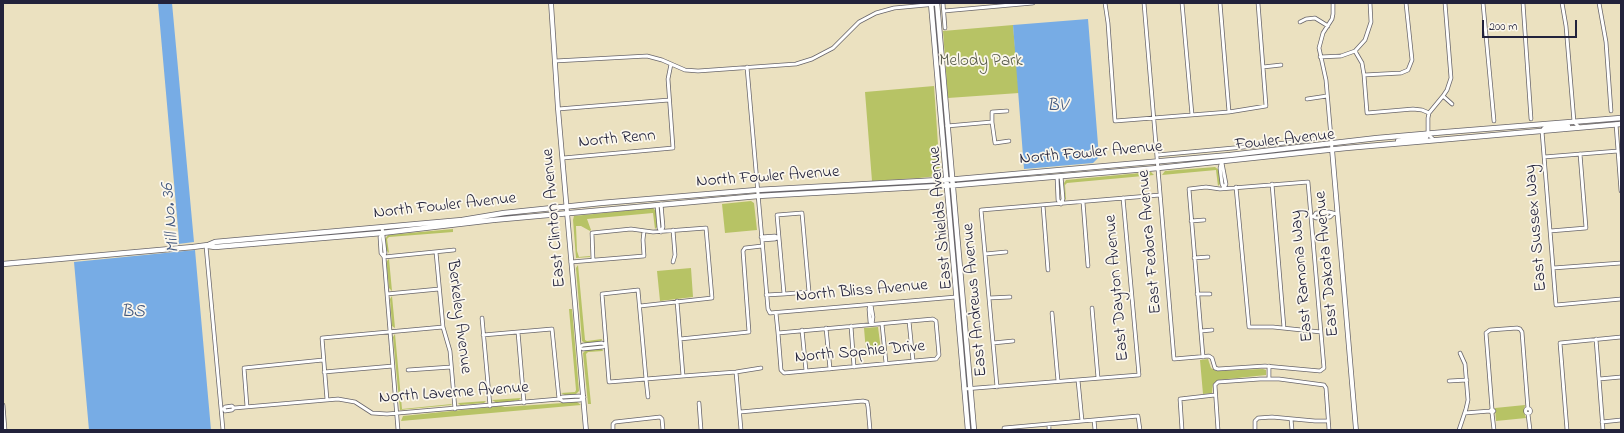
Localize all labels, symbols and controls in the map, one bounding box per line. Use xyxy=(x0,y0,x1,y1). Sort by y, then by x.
scale bar xyxy=(1484,12,1579,38)
text: 200 m xyxy=(1489,18,1518,36)
park label: Melody Park xyxy=(939,52,1023,72)
water label: BV xyxy=(1047,96,1067,118)
street label: North Renn xyxy=(578,126,656,154)
street label: Fowler Avenue xyxy=(1234,126,1336,156)
street label: North Fowler Avenue xyxy=(1019,138,1163,170)
street label: East Shields Avenue xyxy=(926,145,958,291)
street label: East Clinton Avenue xyxy=(539,148,571,288)
street label: North Fowler Avenue xyxy=(696,163,840,193)
street label: East Sussex Way xyxy=(1521,164,1553,292)
street label: East Fedora Avenue xyxy=(1135,169,1167,315)
water label: Mill No. 36 xyxy=(158,182,186,254)
street label: North Fowler Avenue xyxy=(373,189,517,225)
street label: East Dakota Avenue xyxy=(1311,190,1345,338)
street label: East Ramona Way xyxy=(1287,209,1319,343)
street label: East Dayton Avenue xyxy=(1101,214,1135,362)
street label: East Andrews Avenue xyxy=(959,222,993,378)
street label: Berkeley Avenue xyxy=(441,259,475,375)
street label: North Bliss Avenue xyxy=(795,276,929,308)
water label: BS xyxy=(121,302,145,324)
street label: North Sophie Drive xyxy=(794,337,926,369)
street label: North Laverne Avenue xyxy=(378,379,530,409)

